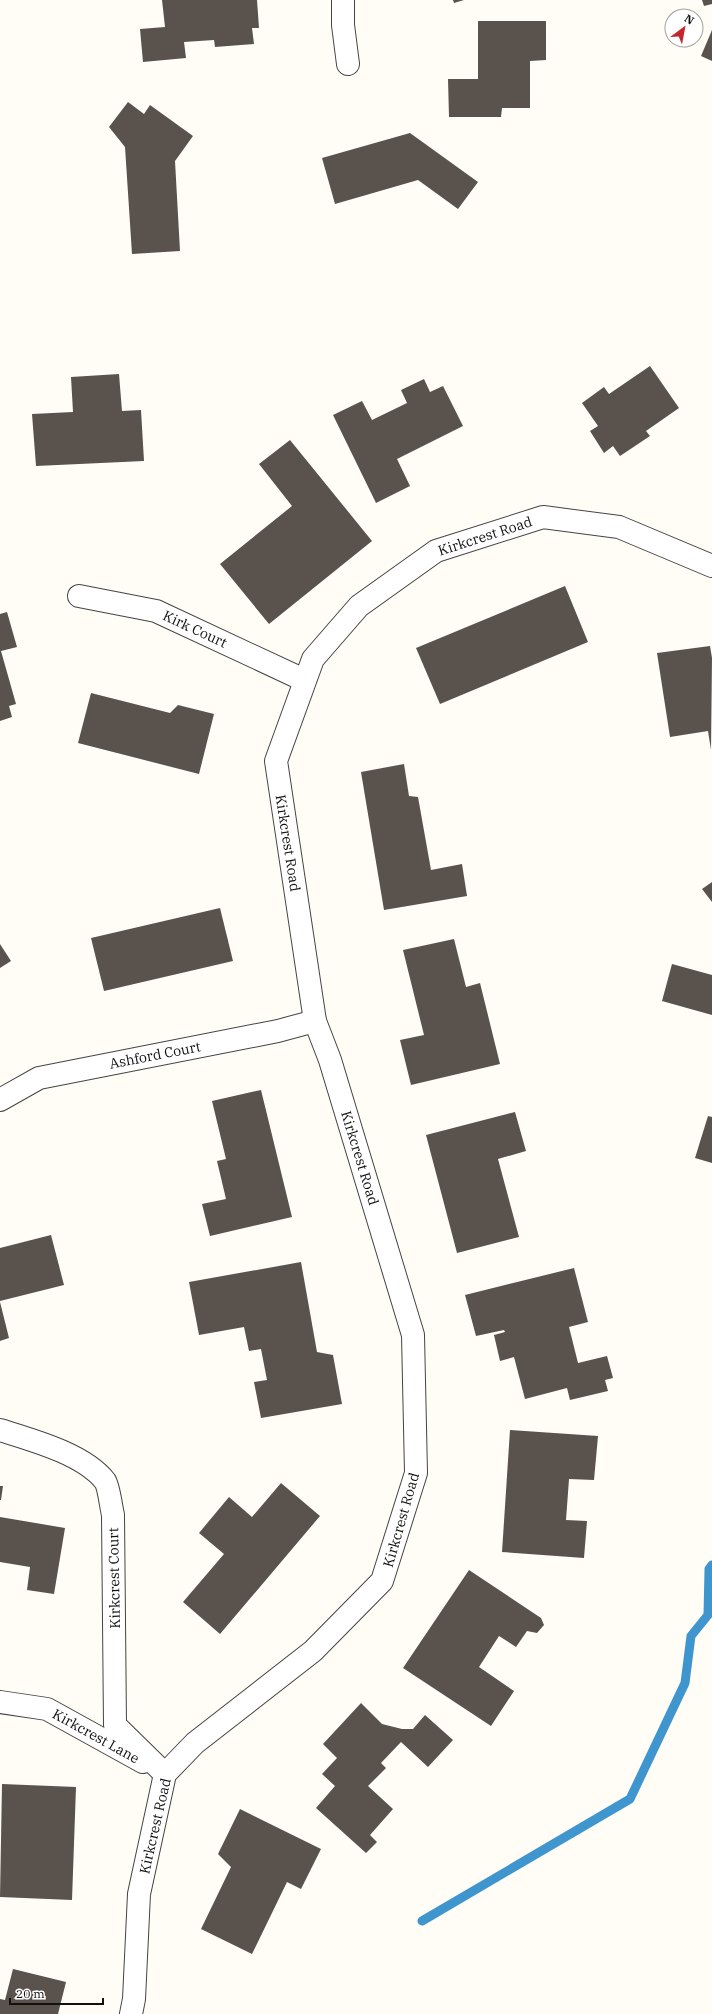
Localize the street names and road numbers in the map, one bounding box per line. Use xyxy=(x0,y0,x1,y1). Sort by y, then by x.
street label: Kirkcrest Road xyxy=(436,512,535,560)
street label: Kirk Court xyxy=(160,606,230,652)
street label: Kirkcrest Road xyxy=(271,793,305,893)
street label: Ashford Court xyxy=(108,1037,202,1073)
street label: Kirkcrest Road xyxy=(337,1109,383,1208)
street label: Kirkcrest Road xyxy=(379,1470,423,1569)
street label: Kirkcrest Court xyxy=(104,1527,124,1629)
street label: Kirkcrest Lane xyxy=(49,1705,143,1767)
street label: Kirkcrest Road xyxy=(135,1776,175,1876)

